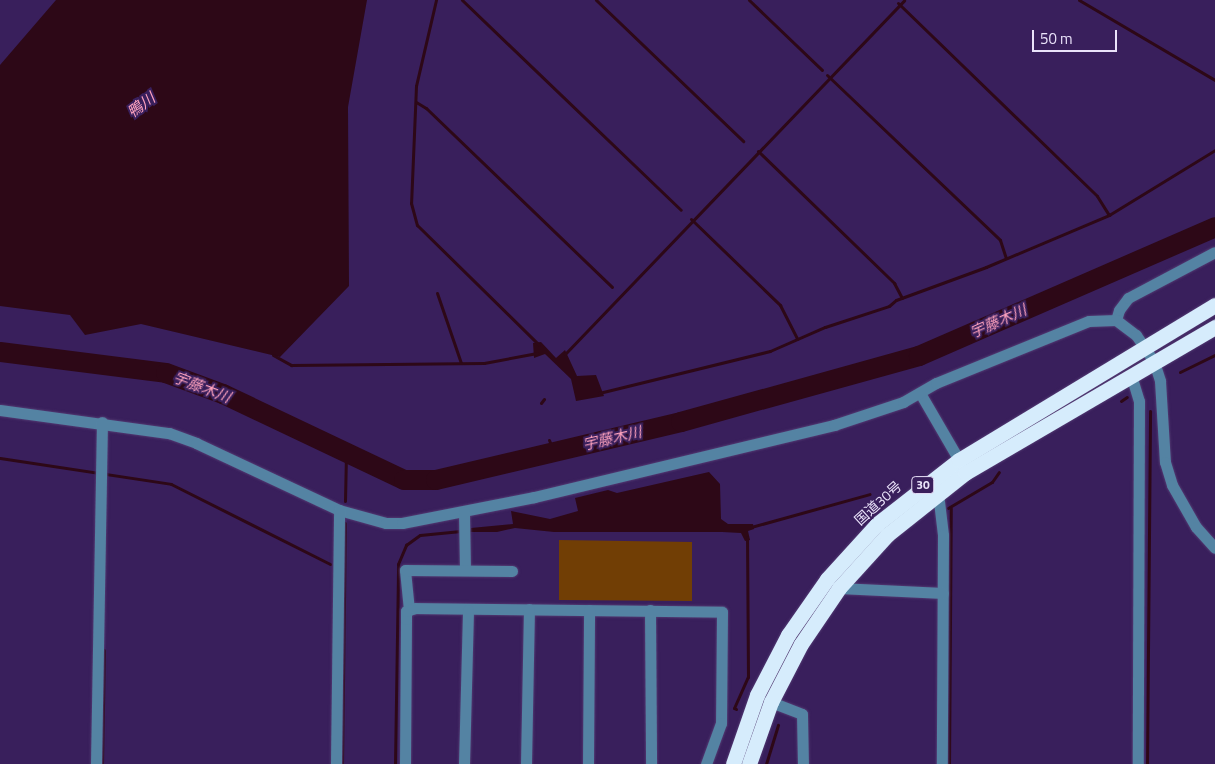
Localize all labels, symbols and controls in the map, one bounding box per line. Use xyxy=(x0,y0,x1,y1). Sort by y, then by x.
scale bar xyxy=(1035,20,1120,52)
text: 50 m xyxy=(1040,27,1073,50)
water label: 鴨川 xyxy=(124,89,158,121)
water label: 宇藤木川 xyxy=(967,301,1029,341)
water label: 宇藤木川 xyxy=(171,368,233,406)
water label: 宇藤木川 xyxy=(581,422,643,454)
road number: 30 xyxy=(910,476,936,494)
street label: 国道30号 xyxy=(851,477,905,529)

